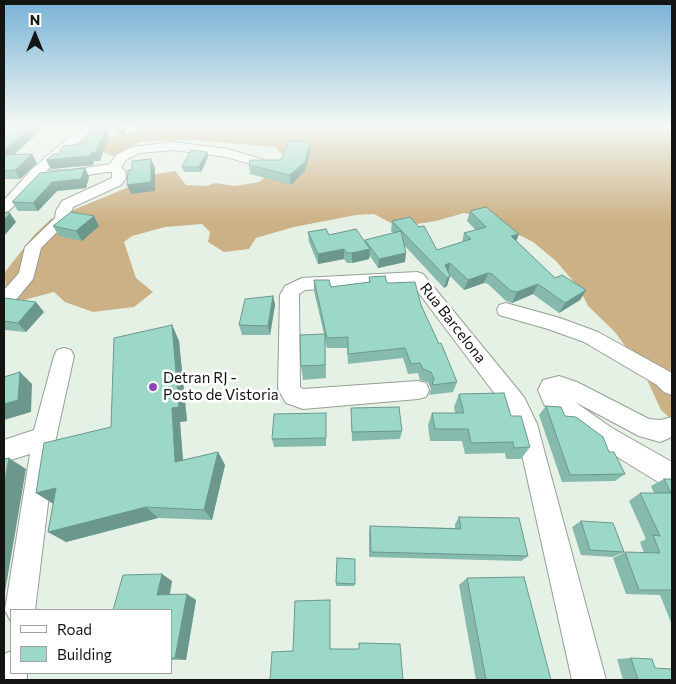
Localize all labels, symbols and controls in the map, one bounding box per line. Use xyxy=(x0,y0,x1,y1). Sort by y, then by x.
north arrow xyxy=(10,10,60,60)
text: N xyxy=(30,11,40,28)
street label: Rua Barcelona xyxy=(416,279,490,367)
place label: Detran RJ - Posto de Vistoria xyxy=(163,369,279,404)
marker: Detran RJ - Posto de Vistoria xyxy=(147,381,159,393)
legend xyxy=(10,609,172,674)
text: Road xyxy=(57,620,92,638)
text: Building xyxy=(57,645,112,663)

